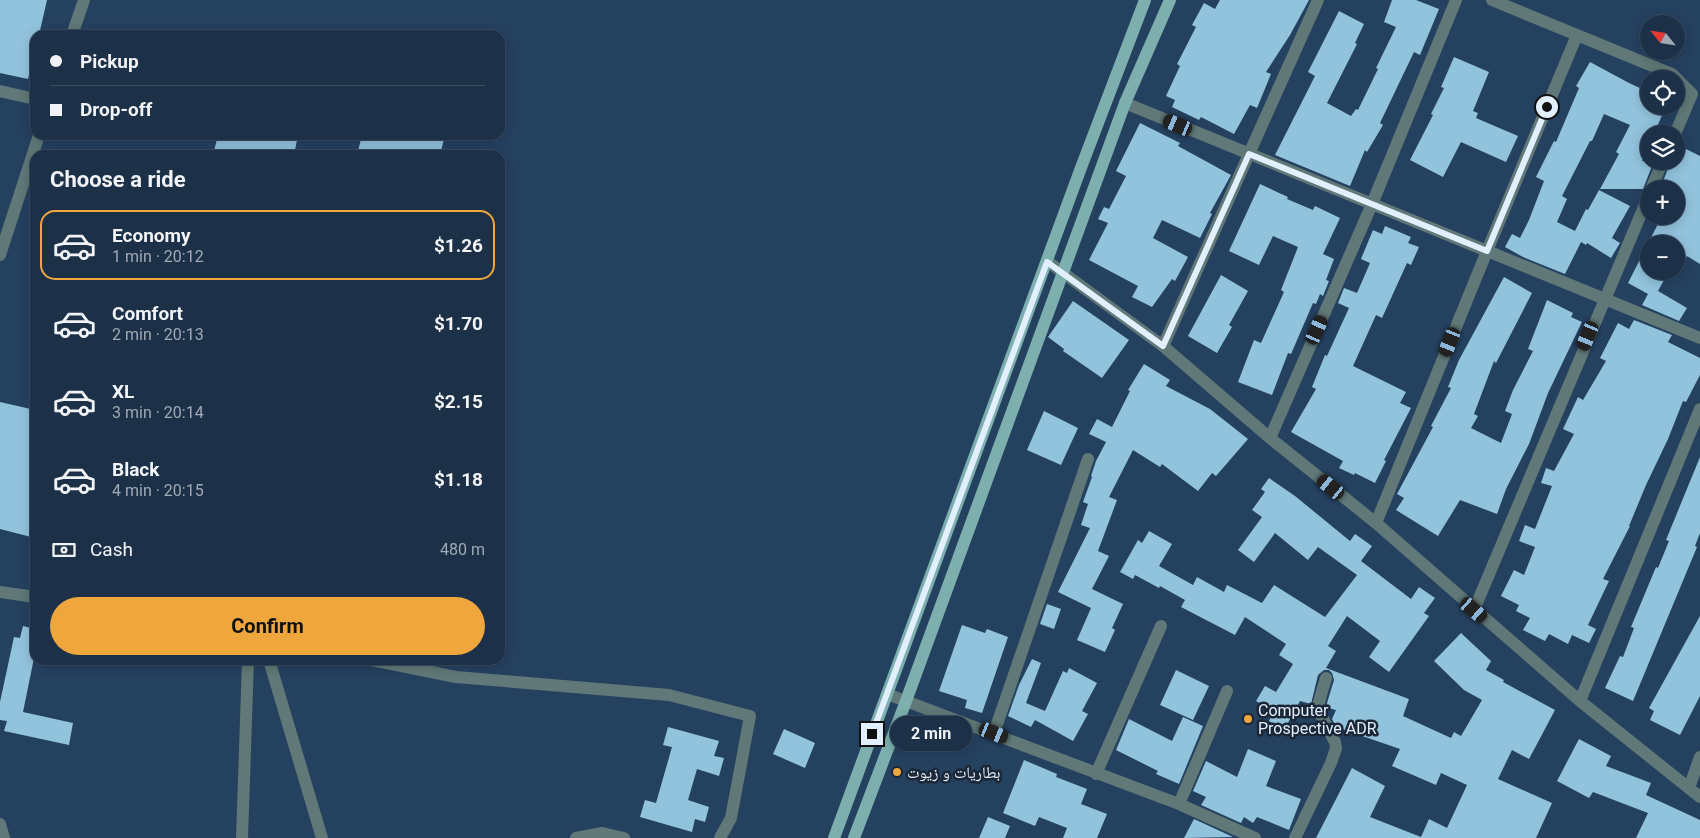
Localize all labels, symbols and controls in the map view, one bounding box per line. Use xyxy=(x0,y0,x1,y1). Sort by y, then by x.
north arrow xyxy=(1640,15,1685,60)
map controls xyxy=(1640,15,1685,280)
text: Pickup xyxy=(80,50,139,73)
button: locate xyxy=(1640,70,1685,115)
route start xyxy=(1536,96,1558,118)
text: Drop-off xyxy=(80,98,152,121)
car xyxy=(1161,112,1194,138)
button: layers xyxy=(1640,125,1685,170)
text: Choose a ride xyxy=(50,167,186,192)
button: + xyxy=(1640,180,1685,225)
icon: car xyxy=(52,223,97,268)
text: Economy xyxy=(112,224,191,247)
text: $1.26 xyxy=(434,234,483,257)
button: − xyxy=(1640,235,1685,280)
text: 1 min · 20:12 xyxy=(112,247,204,266)
icon: car xyxy=(52,301,97,346)
text: Comfort xyxy=(112,302,183,325)
text: $1.70 xyxy=(434,312,483,335)
car xyxy=(1304,313,1329,347)
car xyxy=(1575,319,1600,353)
text: 2 min · 20:13 xyxy=(112,325,204,344)
car xyxy=(1437,325,1462,359)
icon: car xyxy=(52,379,97,424)
text: XL xyxy=(112,380,134,403)
text: $2.15 xyxy=(434,390,483,413)
text: 3 min · 20:14 xyxy=(112,403,204,422)
icon: car xyxy=(52,457,97,502)
text: Black xyxy=(112,458,159,481)
text: $1.18 xyxy=(434,468,483,491)
car xyxy=(1314,472,1347,502)
text: 4 min · 20:15 xyxy=(112,481,204,500)
icon: cash xyxy=(50,536,78,564)
text: Cash xyxy=(90,538,133,561)
text: 480 m xyxy=(440,540,485,559)
car xyxy=(1457,594,1490,626)
button: Confirm xyxy=(50,597,485,655)
place label: Computer Prospective ADR xyxy=(1258,701,1377,738)
marker: Computer Prospective ADR xyxy=(1242,713,1254,725)
callout: 2 min xyxy=(890,716,972,752)
car xyxy=(977,720,1010,746)
route end xyxy=(861,723,883,745)
text: 2 min xyxy=(911,724,951,743)
place label: بطاريات و زيوت xyxy=(907,763,1001,782)
marker: بطاريات و زيوت xyxy=(891,766,903,778)

